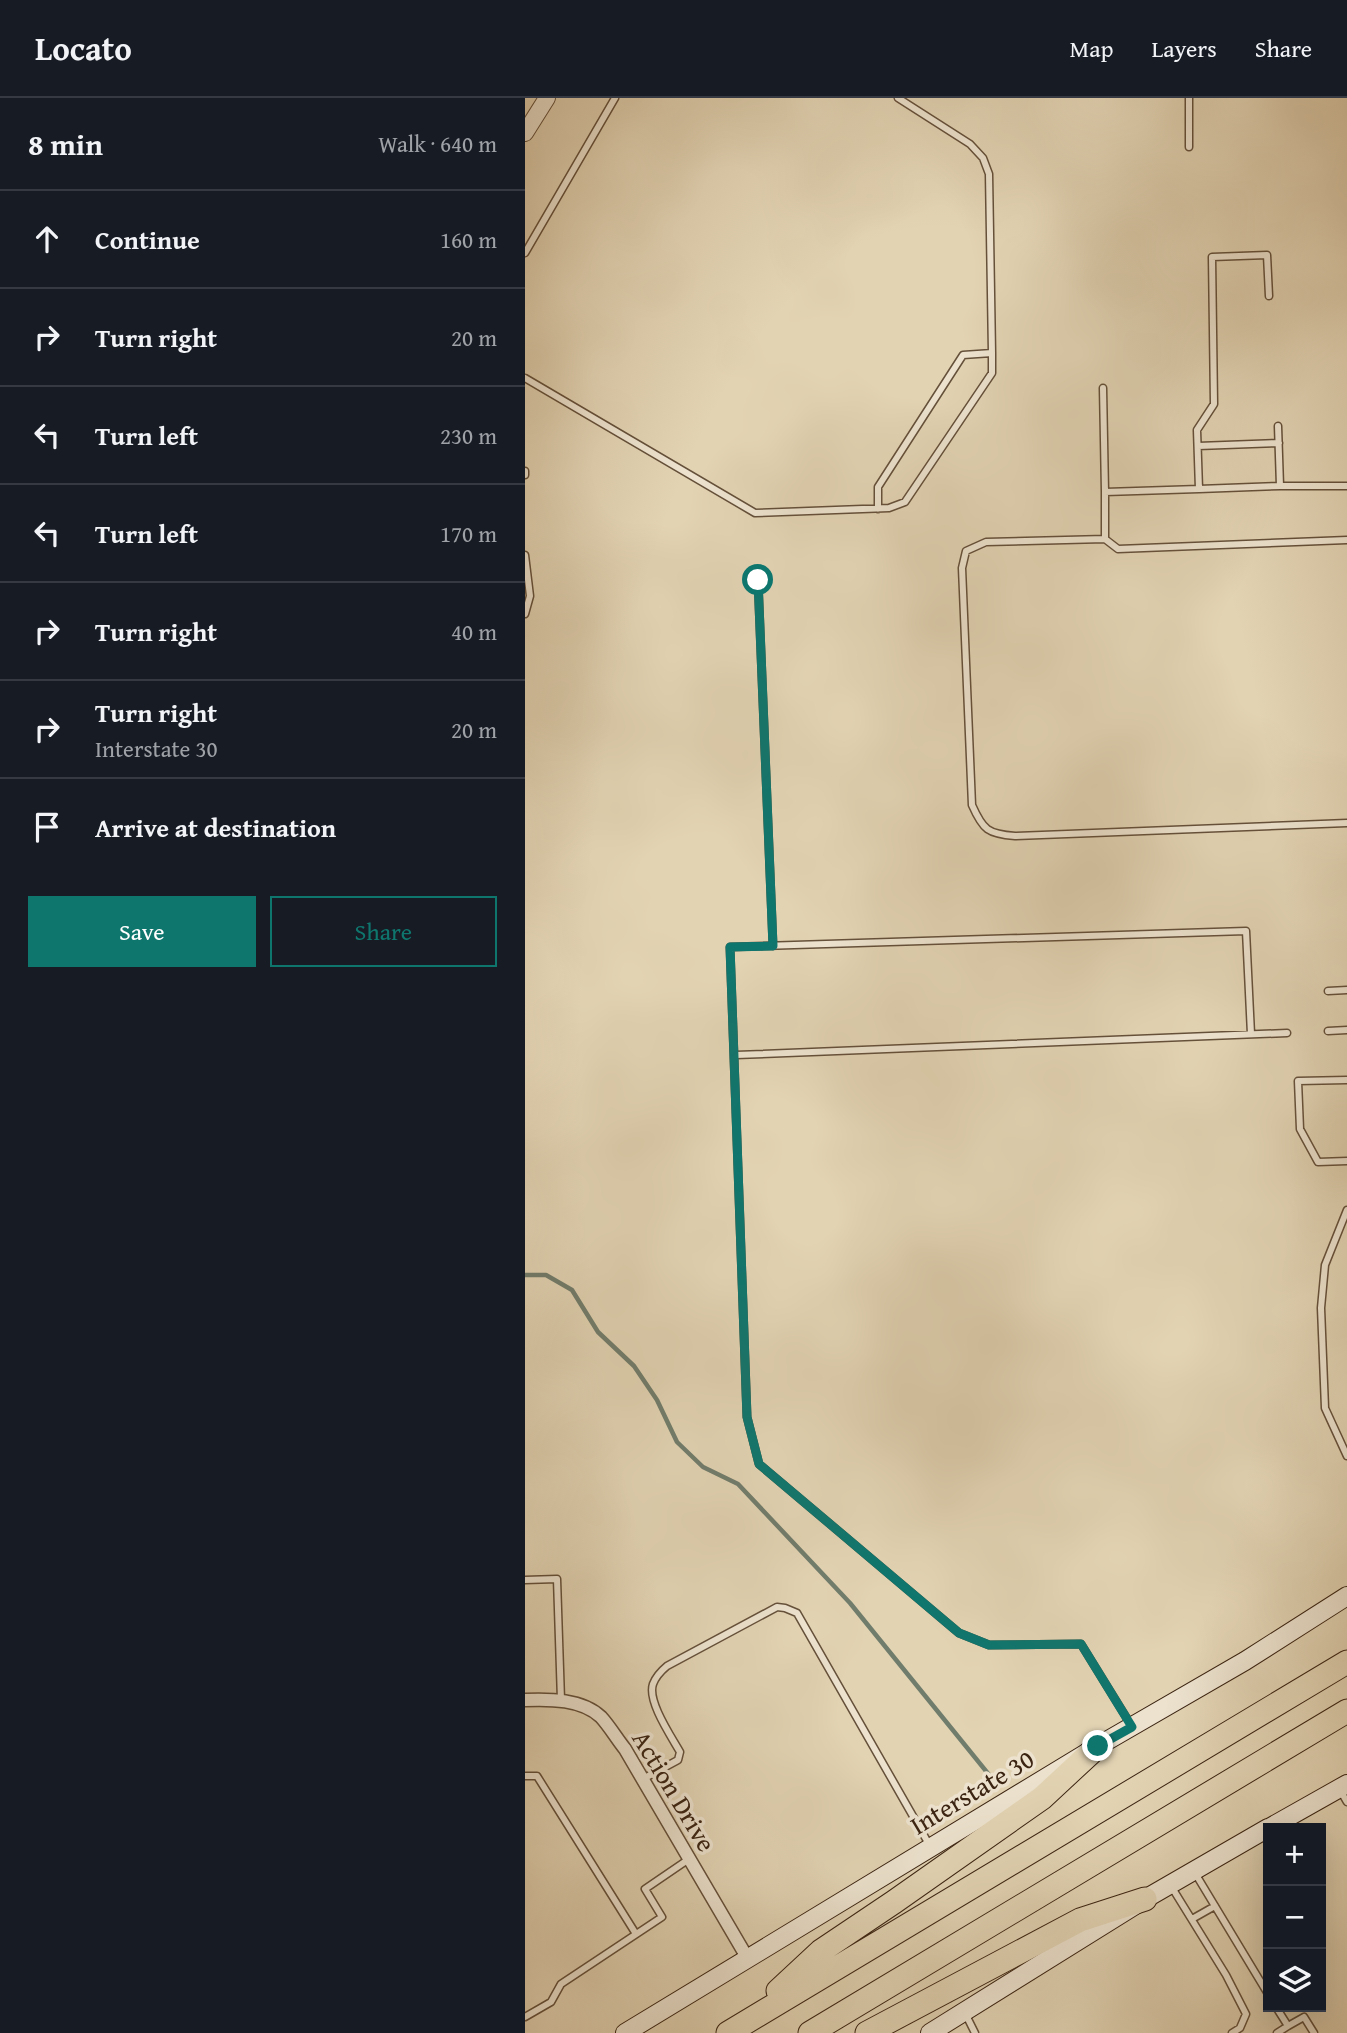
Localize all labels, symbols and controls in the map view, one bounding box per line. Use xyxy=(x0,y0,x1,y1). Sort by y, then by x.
text: Locato xyxy=(35,24,132,72)
text: Map xyxy=(1070,31,1113,66)
text: Layers xyxy=(1151,31,1217,66)
text: Share xyxy=(1255,31,1312,66)
text: 8 min xyxy=(28,122,103,166)
text: Walk · 640 m xyxy=(378,127,497,160)
icon: ahead xyxy=(28,220,66,258)
text: Continue xyxy=(95,220,200,259)
text: 160 m xyxy=(440,223,497,256)
icon: right xyxy=(28,318,66,356)
text: Turn right xyxy=(95,318,217,357)
text: 20 m xyxy=(451,321,497,354)
icon: left xyxy=(28,416,66,454)
text: Turn left xyxy=(95,416,198,455)
text: 230 m xyxy=(440,419,497,452)
icon: left xyxy=(28,514,66,552)
text: Turn left xyxy=(95,514,198,553)
text: 170 m xyxy=(440,517,497,550)
route start xyxy=(742,564,773,595)
icon: right xyxy=(28,612,66,650)
text: Turn right xyxy=(95,612,217,651)
text: 40 m xyxy=(451,615,497,648)
text: Turn right xyxy=(95,693,217,732)
icon: right xyxy=(28,710,66,748)
text: 20 m xyxy=(451,713,497,746)
text: Interstate 30 xyxy=(95,732,218,765)
icon: arrive xyxy=(28,808,66,846)
text: Arrive at destination xyxy=(95,808,336,847)
button: Save xyxy=(28,896,256,967)
button: Share xyxy=(270,896,497,967)
street label: Action Drive xyxy=(623,1723,726,1859)
route end xyxy=(1082,1730,1113,1761)
street label: Interstate 30 xyxy=(902,1739,1041,1844)
map controls xyxy=(1263,1823,1326,2012)
button: + xyxy=(1263,1823,1326,1886)
button: − xyxy=(1263,1886,1326,1949)
button: layers xyxy=(1263,1949,1326,2012)

